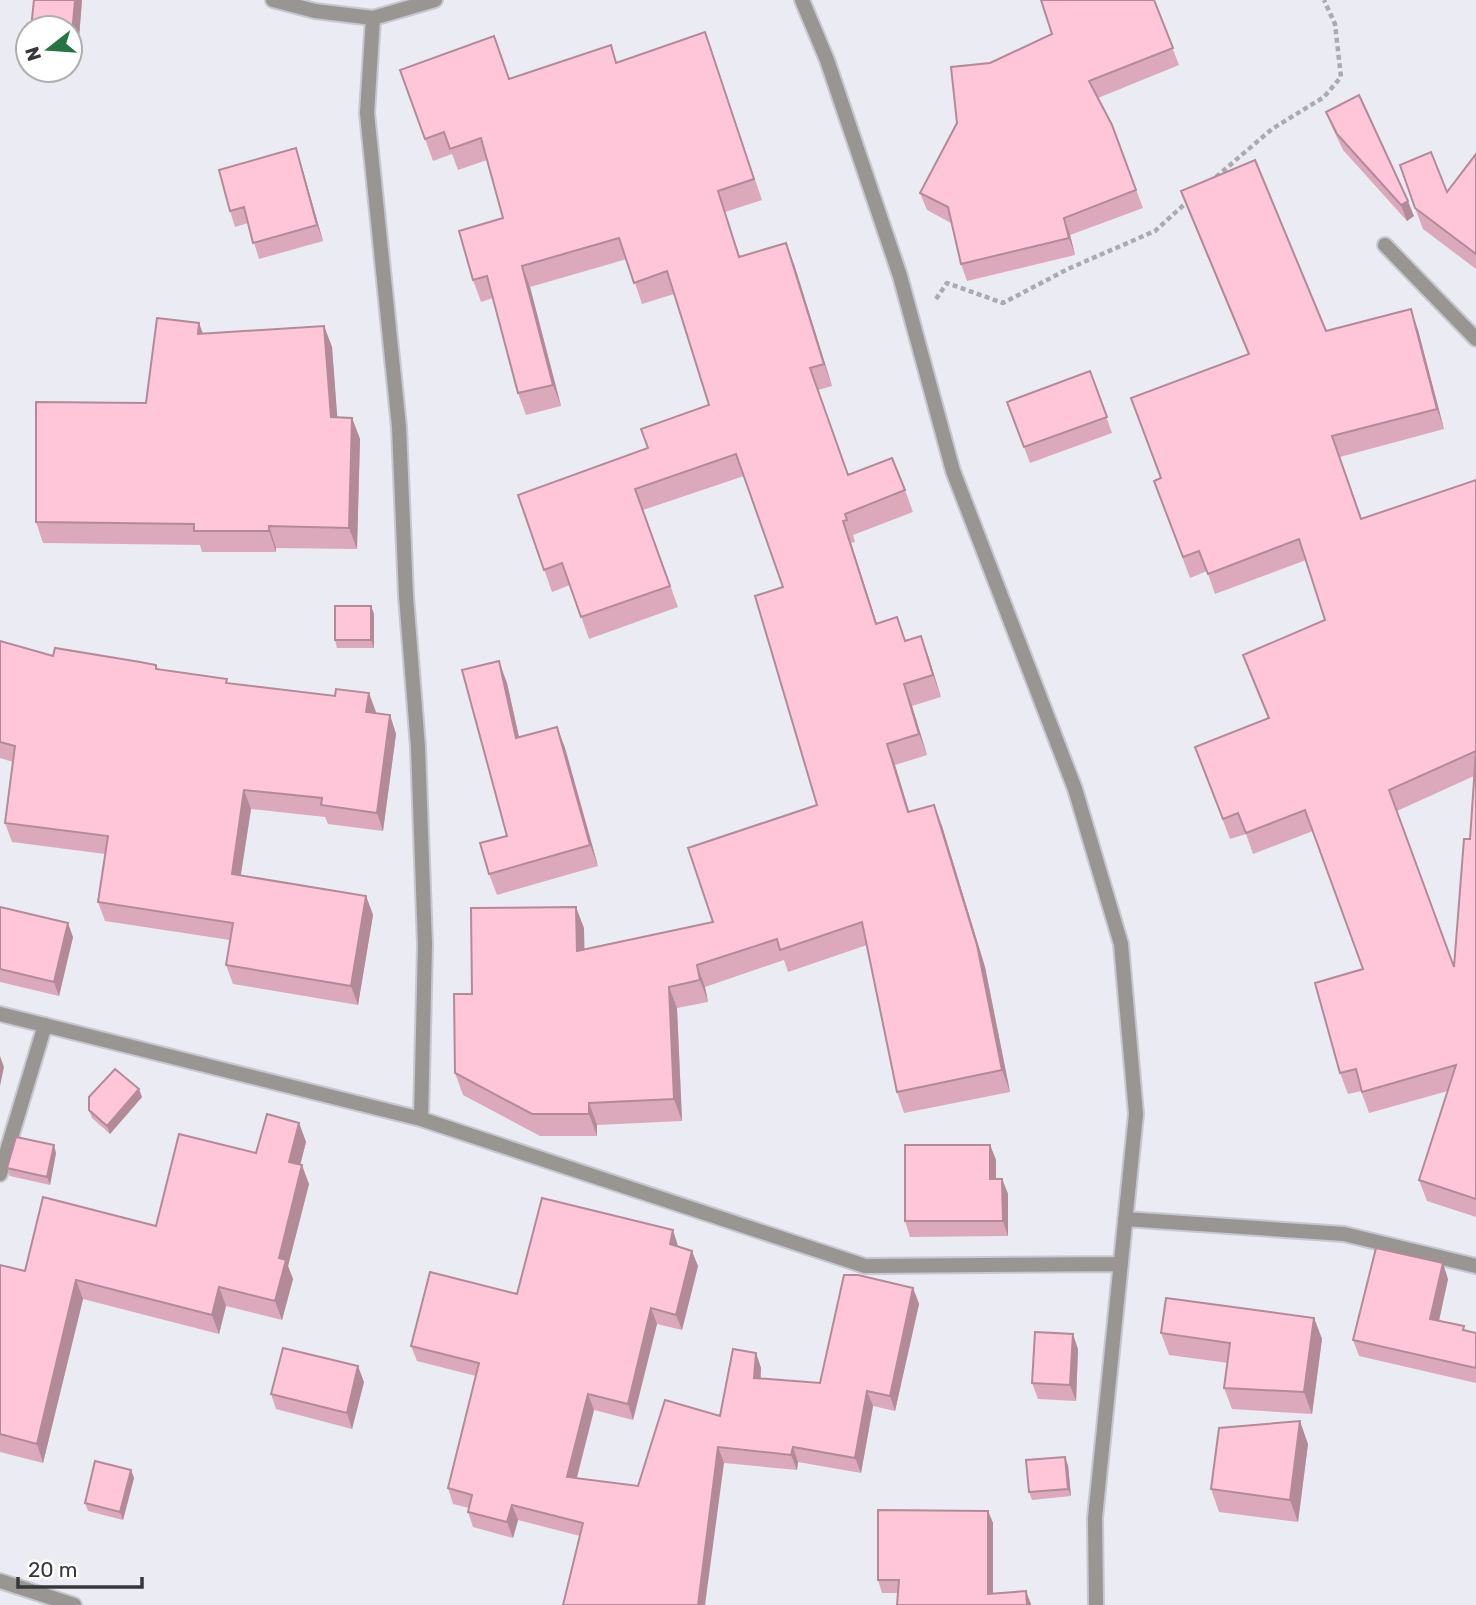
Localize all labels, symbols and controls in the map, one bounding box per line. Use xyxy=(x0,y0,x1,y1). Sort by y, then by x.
north arrow xyxy=(14,14,84,84)
text: N xyxy=(20,44,46,64)
scale bar xyxy=(18,1546,142,1590)
text: 20 m xyxy=(28,1557,77,1582)

